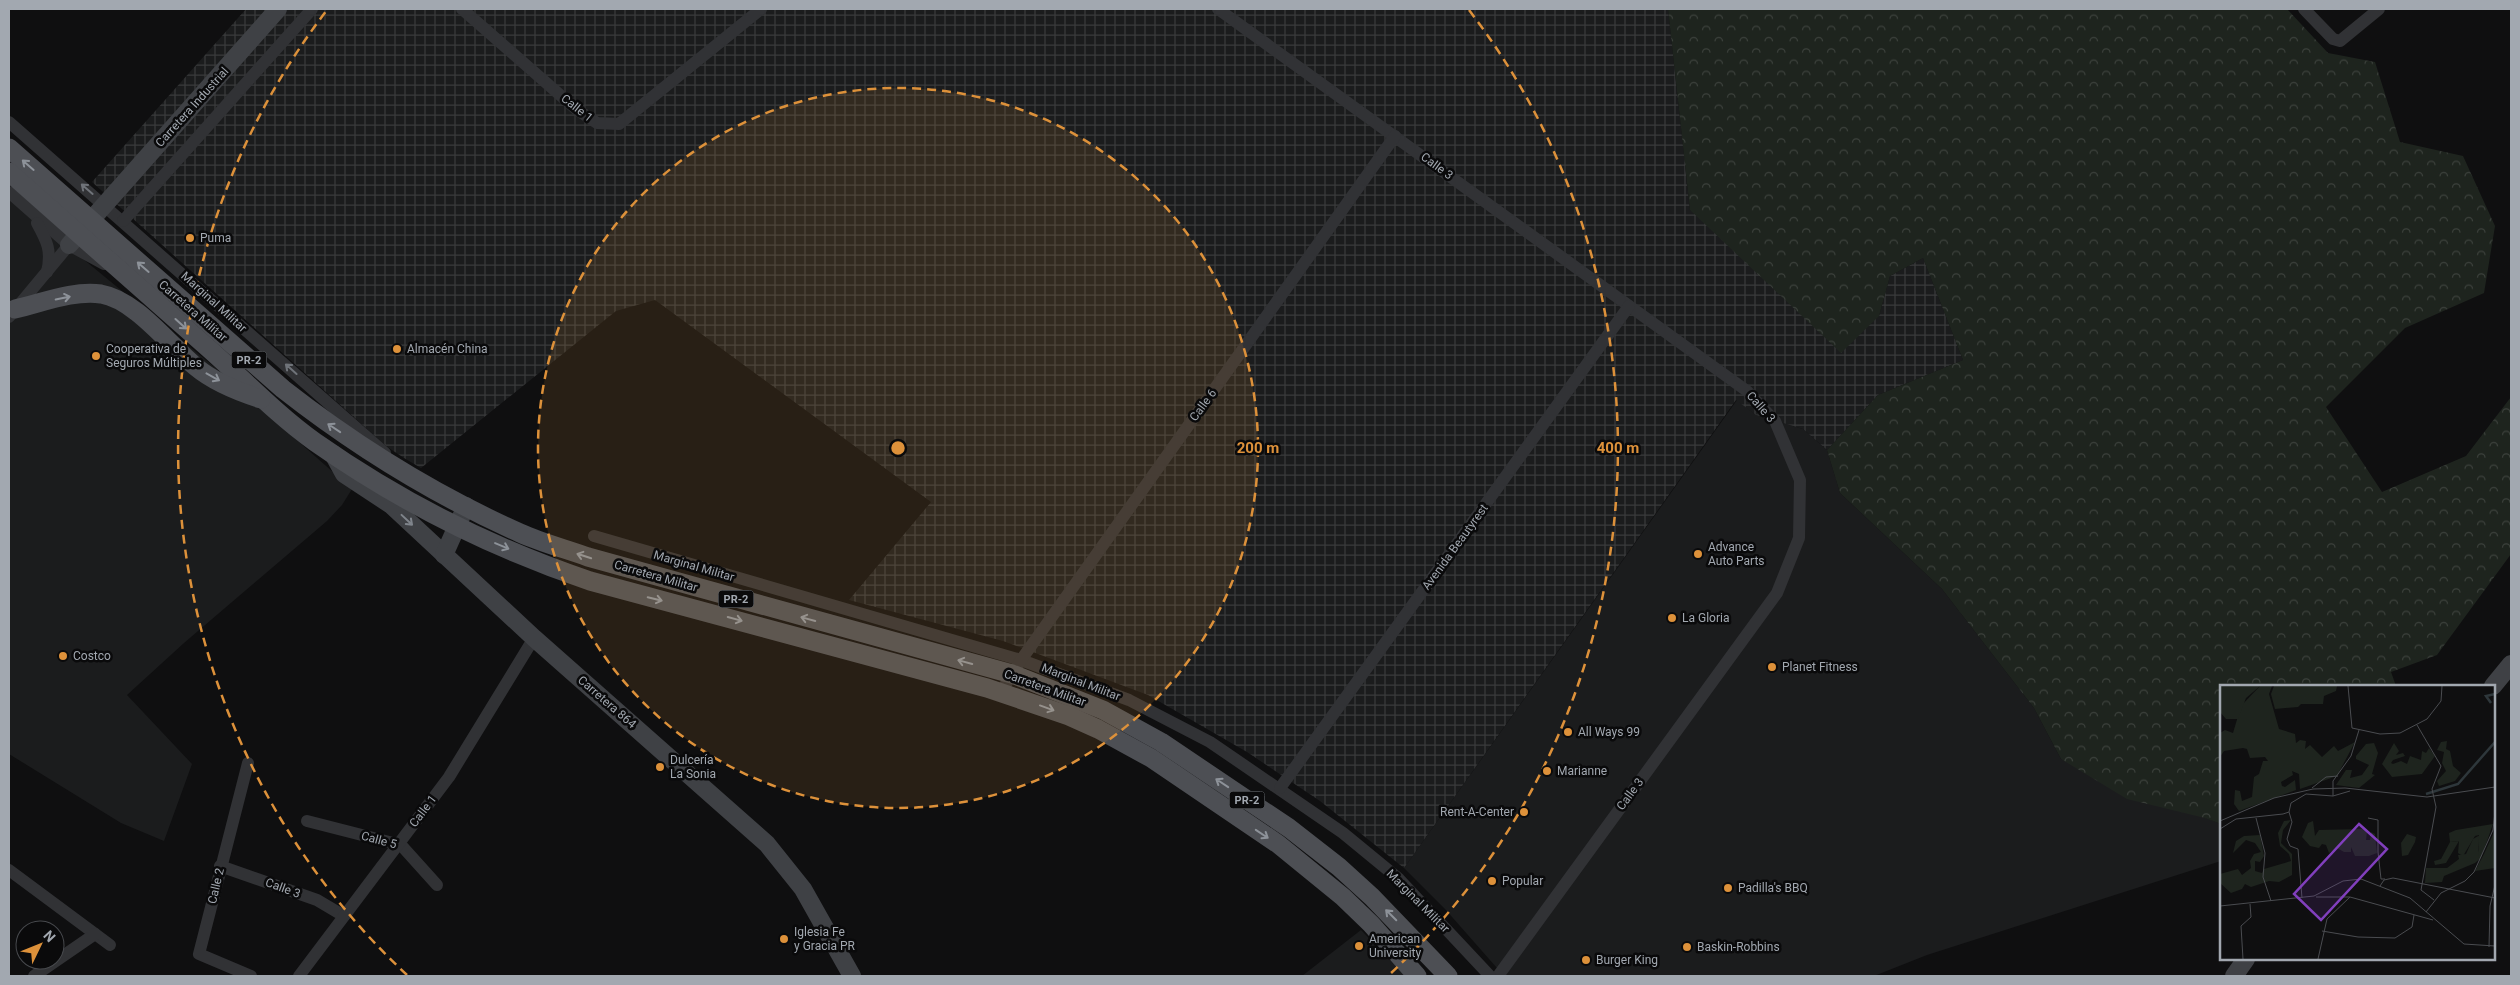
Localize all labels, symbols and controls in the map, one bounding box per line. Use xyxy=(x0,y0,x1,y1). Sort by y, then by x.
street label: Carretera Industrial xyxy=(153,64,231,150)
street label: Calle 1 xyxy=(558,91,596,125)
street label: Calle 3 xyxy=(1418,150,1456,182)
one-way arrow xyxy=(21,159,34,171)
one-way arrow xyxy=(80,183,93,194)
place label: Puma xyxy=(200,231,231,245)
marker: Puma xyxy=(184,232,196,244)
one-way arrow xyxy=(136,261,149,272)
street label: Marginal Militar xyxy=(178,269,250,335)
street label: Carretera Militar xyxy=(156,277,230,345)
one-way arrow xyxy=(54,293,70,302)
one-way arrow xyxy=(175,318,188,330)
place label: Cooperativa de Seguros Múltiples xyxy=(106,342,202,370)
place label: Almacén China xyxy=(407,342,488,356)
marker: Almacén China xyxy=(391,343,403,355)
marker: Cooperativa de Seguros Múltiples xyxy=(90,350,102,362)
road number: PR-2 xyxy=(232,352,266,368)
one-way arrow xyxy=(284,363,297,375)
one-way arrow xyxy=(206,372,221,382)
street label: Calle 6 xyxy=(1187,386,1219,424)
street label: Calle 3 xyxy=(1744,389,1778,425)
one-way arrow xyxy=(327,423,341,433)
centre of rings xyxy=(889,439,907,457)
text: 200 m xyxy=(1237,439,1279,457)
text: 400 m xyxy=(1597,439,1639,457)
street label: Avenida Beautyrest xyxy=(1419,501,1491,593)
one-way arrow xyxy=(401,514,414,526)
place label: Advance Auto Parts xyxy=(1708,540,1765,568)
one-way arrow xyxy=(494,542,509,552)
street label: Marginal Militar xyxy=(652,548,736,584)
marker: Advance Auto Parts xyxy=(1692,548,1704,560)
one-way arrow xyxy=(577,550,593,560)
street label: Carretera Militar xyxy=(613,557,699,595)
road number: PR-2 xyxy=(718,590,754,608)
one-way arrow xyxy=(646,595,662,604)
place label: La Gloria xyxy=(1682,611,1729,625)
marker: La Gloria xyxy=(1666,612,1678,624)
one-way arrow xyxy=(800,614,816,624)
one-way arrow xyxy=(726,615,742,624)
place label: Costco xyxy=(73,649,111,663)
marker: Costco xyxy=(57,650,69,662)
one-way arrow xyxy=(957,657,973,666)
place label: Planet Fitness xyxy=(1782,660,1858,674)
street label: Marginal Militar xyxy=(1040,661,1122,703)
marker: Planet Fitness xyxy=(1766,661,1778,673)
street label: Carretera Militar xyxy=(1002,667,1088,709)
street label: Carretera 864 xyxy=(575,673,639,731)
inset map xyxy=(2220,685,2495,960)
one-way arrow xyxy=(1039,704,1054,713)
place label: All Ways 99 xyxy=(1578,725,1640,739)
marker: All Ways 99 xyxy=(1562,726,1574,738)
place label: Dulcería La Sonia xyxy=(670,753,716,781)
marker: Dulcería La Sonia xyxy=(654,761,666,773)
place label: Marianne xyxy=(1557,764,1607,778)
marker: Marianne xyxy=(1541,765,1553,777)
street label: Calle 3 xyxy=(1614,775,1646,813)
one-way arrow xyxy=(1215,778,1229,788)
street label: Calle 1 xyxy=(406,792,440,830)
road number: PR-2 xyxy=(1230,792,1264,808)
place label: Rent-A-Center xyxy=(1440,805,1514,819)
marker: Rent-A-Center xyxy=(1518,806,1530,818)
street label: Calle 5 xyxy=(360,829,399,852)
one-way arrow xyxy=(1254,829,1268,839)
street label: Calle 2 xyxy=(205,867,227,905)
street label: Marginal Militar xyxy=(1384,867,1452,935)
place label: Popular xyxy=(1502,874,1543,888)
street label: Calle 3 xyxy=(264,875,302,901)
marker: Popular xyxy=(1486,875,1498,887)
place label: Padilla's BBQ xyxy=(1738,881,1808,895)
marker: Padilla's BBQ xyxy=(1722,882,1734,894)
one-way arrow xyxy=(1385,910,1397,922)
north arrow xyxy=(15,920,65,970)
place label: Iglesia Fe y Gracia PR xyxy=(794,925,855,953)
text: N xyxy=(40,927,59,945)
place label: American University xyxy=(1369,932,1422,960)
marker: Iglesia Fe y Gracia PR xyxy=(778,933,790,945)
marker: American University xyxy=(1353,940,1365,952)
place label: Baskin-Robbins xyxy=(1697,940,1780,954)
marker: Baskin-Robbins xyxy=(1681,941,1693,953)
place label: Burger King xyxy=(1596,953,1658,967)
marker: Burger King xyxy=(1580,954,1592,966)

